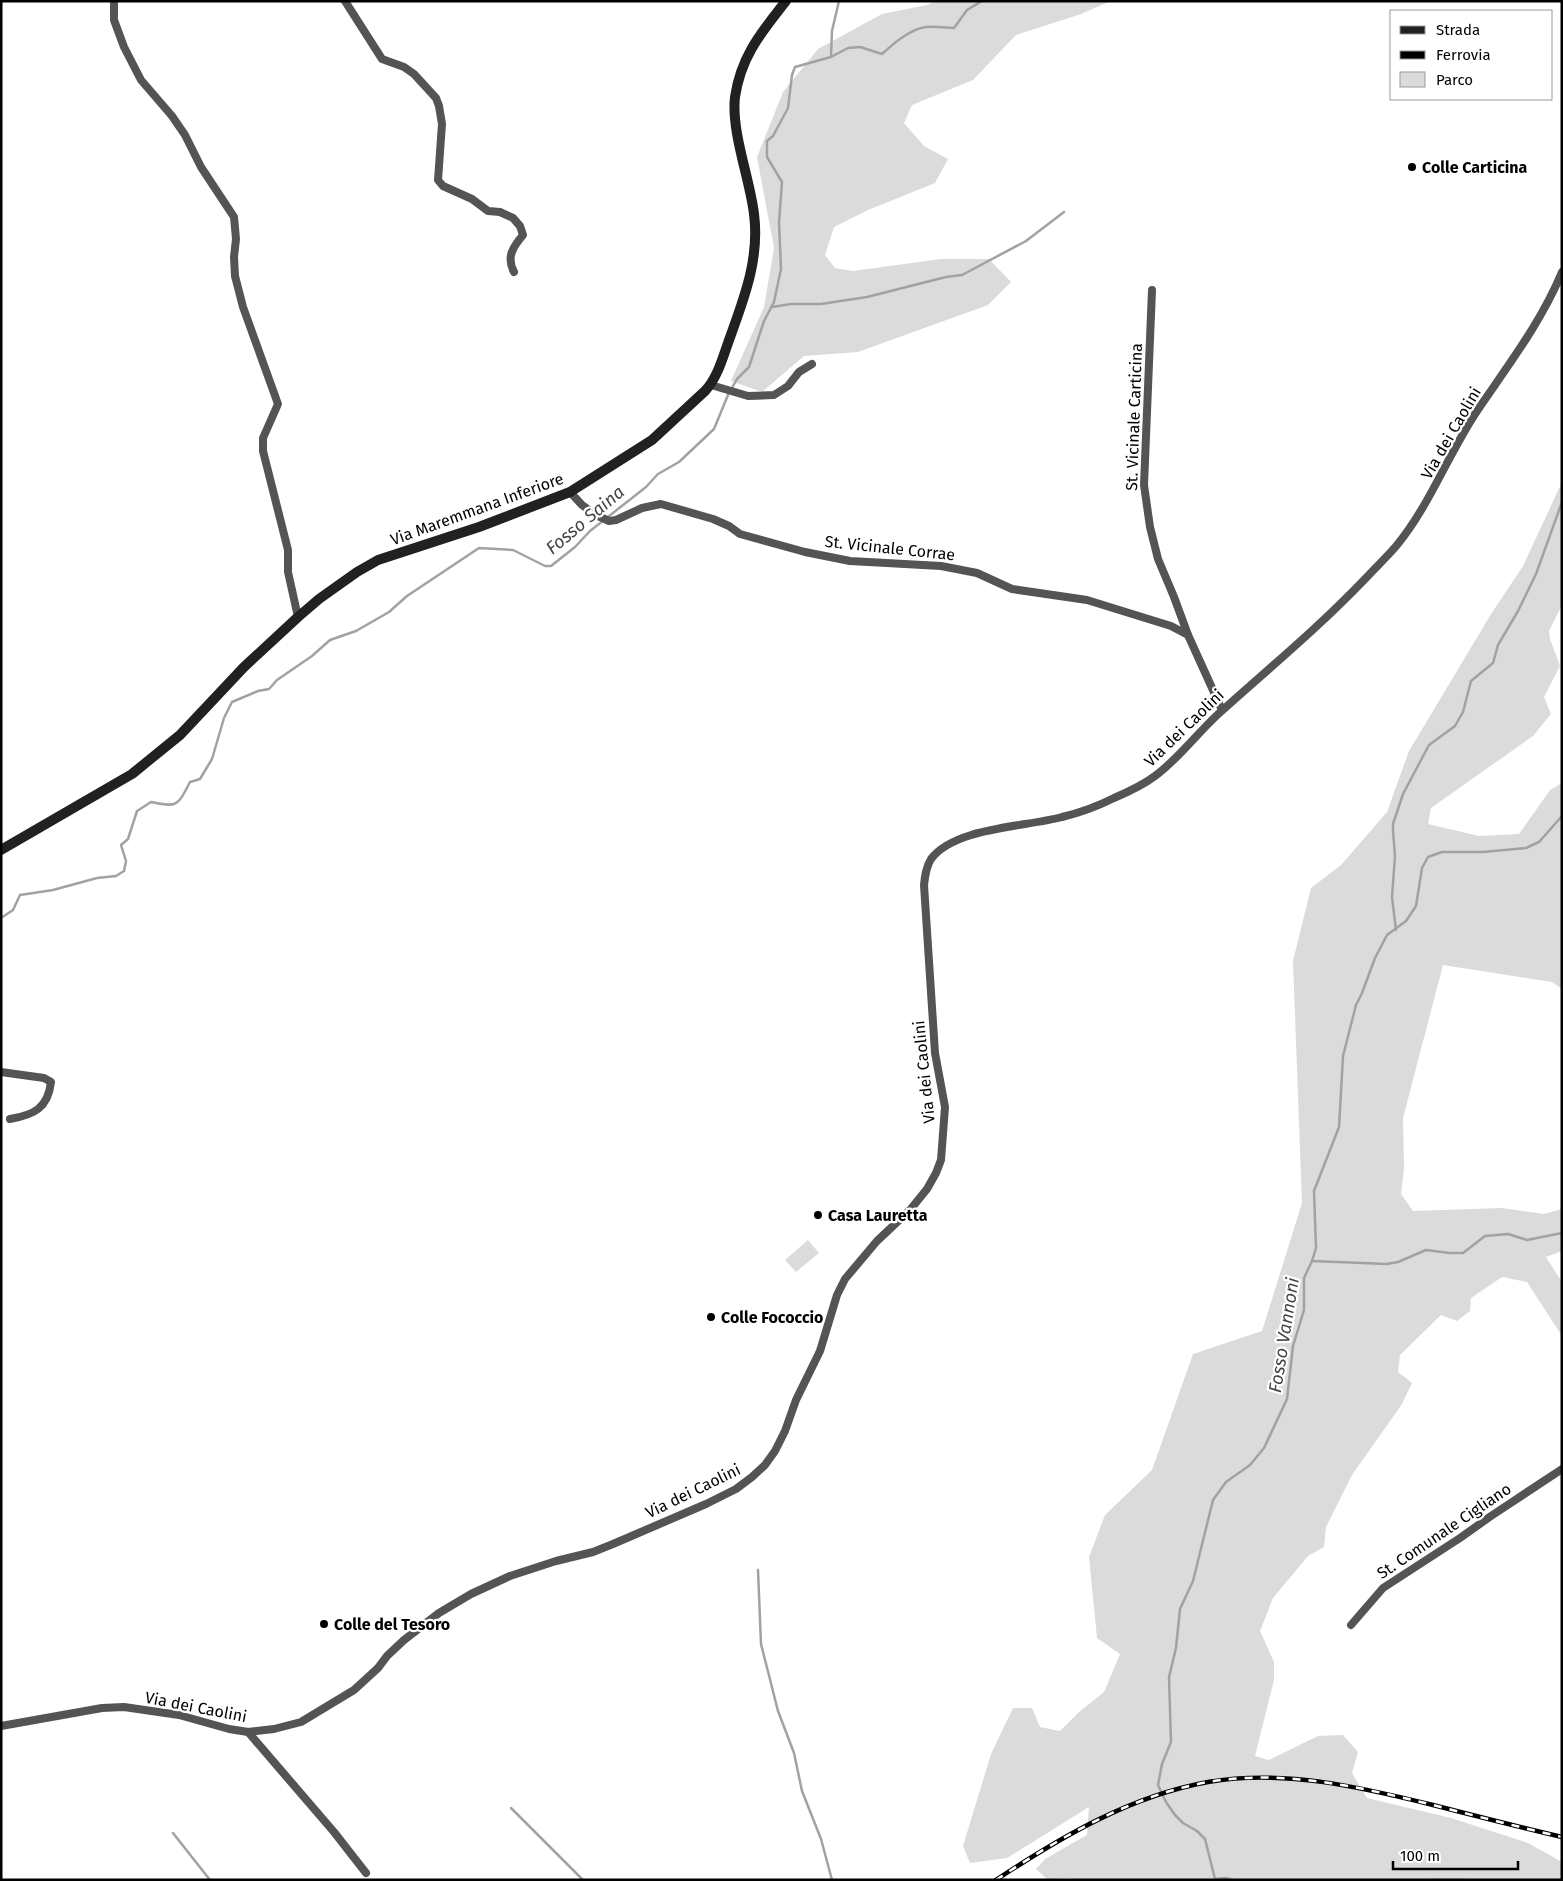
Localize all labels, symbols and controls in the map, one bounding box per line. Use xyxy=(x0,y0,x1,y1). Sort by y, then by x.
legend xyxy=(1390,10,1553,100)
text: Strada xyxy=(1436,21,1480,39)
text: Ferrovia xyxy=(1436,46,1491,64)
text: Parco xyxy=(1436,71,1473,89)
place label: Colle Carticina xyxy=(1422,158,1528,177)
marker: Colle Carticina xyxy=(1406,161,1418,173)
street label: St. Vicinale Carticina xyxy=(1122,343,1146,491)
street label: Via dei Caolini xyxy=(1417,384,1485,482)
street label: Via Maremmana Inferiore xyxy=(388,469,566,549)
water label: Fosso Saina xyxy=(541,481,629,559)
street label: St. Vicinale Corrae xyxy=(824,532,956,564)
street label: Via dei Caolini xyxy=(1140,685,1228,771)
street label: Via dei Caolini xyxy=(909,1020,939,1124)
place label: Casa Lauretta xyxy=(828,1206,928,1225)
marker: Casa Lauretta xyxy=(812,1209,824,1221)
water label: Fosso Vannoni xyxy=(1264,1276,1304,1394)
place label: Colle Fococcio xyxy=(721,1308,823,1327)
marker: Colle Fococcio xyxy=(705,1311,717,1323)
street label: Via dei Caolini xyxy=(642,1460,744,1522)
street label: St. Comunale Cigliano xyxy=(1373,1479,1515,1583)
place label: Colle del Tesoro xyxy=(334,1615,450,1634)
marker: Colle del Tesoro xyxy=(318,1618,330,1630)
street label: Via dei Caolini xyxy=(143,1688,249,1726)
scale bar xyxy=(1393,1838,1518,1870)
text: 100 m xyxy=(1400,1847,1440,1865)

